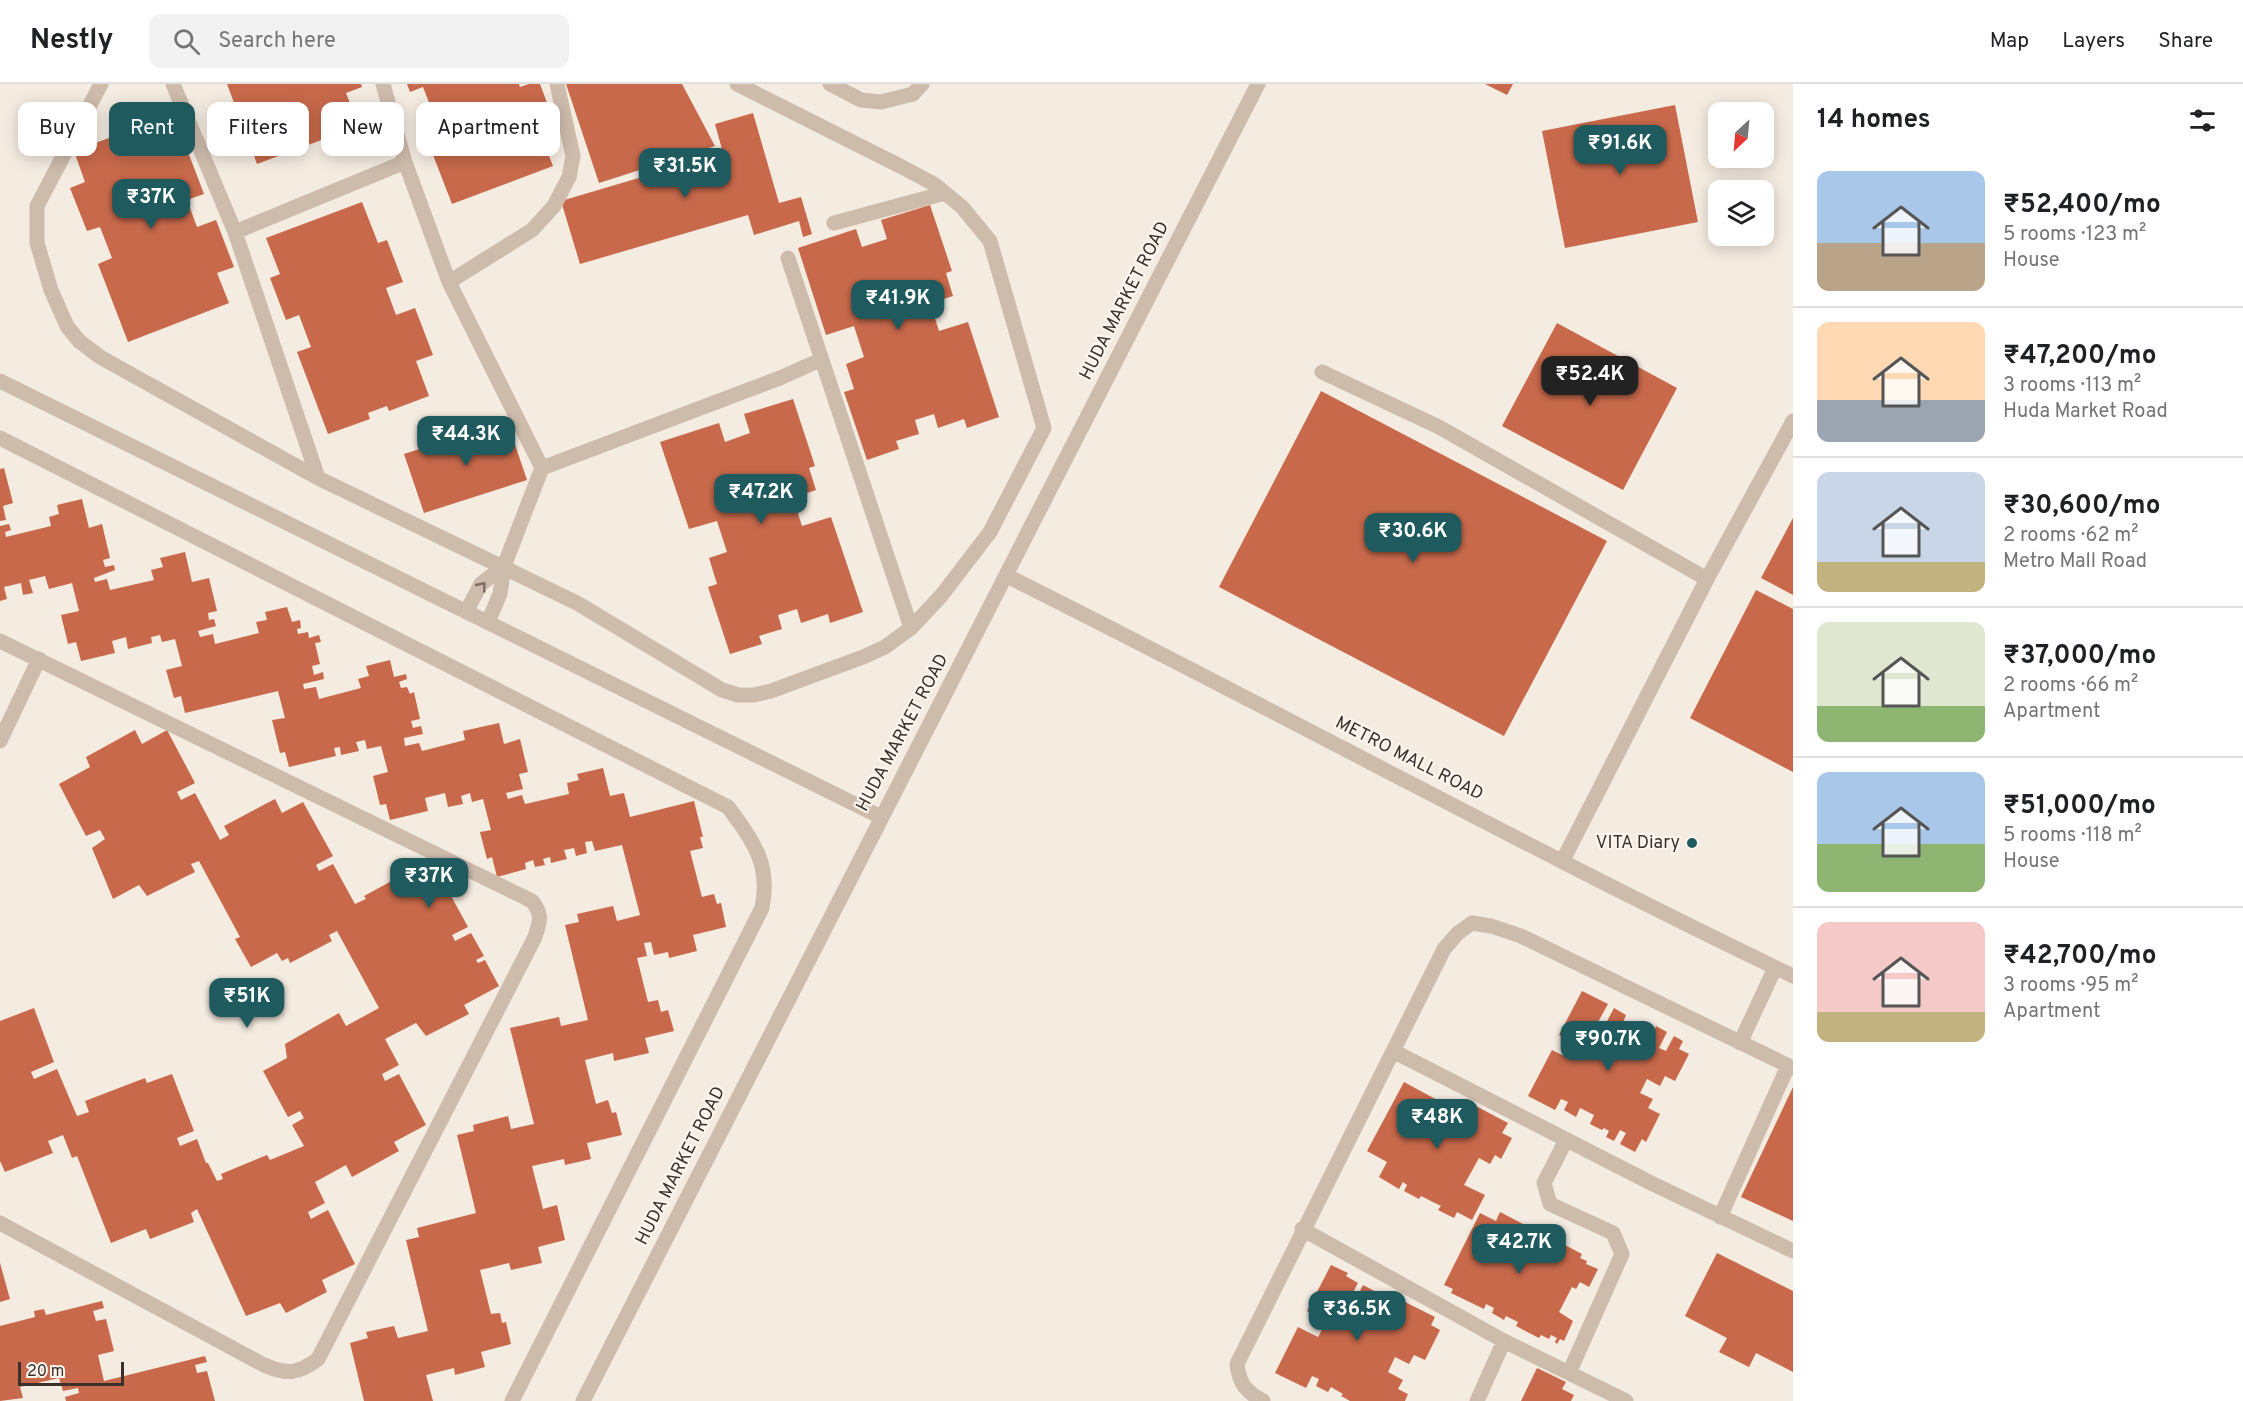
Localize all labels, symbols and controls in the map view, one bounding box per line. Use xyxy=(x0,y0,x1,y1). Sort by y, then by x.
search box xyxy=(149,14,569,68)
text: Nestly xyxy=(30,23,113,59)
icon: search xyxy=(170,25,203,58)
text: Search here xyxy=(218,28,336,55)
text: Map xyxy=(1990,28,2029,55)
text: Layers xyxy=(2062,28,2125,55)
text: Share xyxy=(2158,28,2213,55)
chip: Buy xyxy=(18,102,97,156)
chip: Rent xyxy=(109,102,195,156)
chip: Filters xyxy=(207,102,309,156)
chip: New xyxy=(321,102,404,156)
chip: Apartment xyxy=(416,102,560,156)
north arrow xyxy=(1708,102,1774,168)
map controls xyxy=(1708,102,1774,246)
text: 14 homes xyxy=(1817,104,1931,137)
icon: filters xyxy=(2186,104,2219,137)
pin: ₹91.6K xyxy=(1571,125,1669,176)
text: ₹91.6K xyxy=(1588,131,1652,157)
pin: ₹31.5K xyxy=(636,148,734,199)
text: ₹31.5K xyxy=(653,154,717,180)
pin: ₹37K xyxy=(115,179,187,230)
button: layers xyxy=(1708,180,1774,246)
text: ₹37K xyxy=(126,185,176,211)
text: ₹52,400/mo xyxy=(2003,189,2161,222)
icon: home xyxy=(1865,195,1937,267)
street label: HUDA MARKET ROAD xyxy=(1075,218,1175,384)
text: 5 rooms · 123 m² xyxy=(2003,222,2146,248)
text: House xyxy=(2003,248,2059,274)
pin: ₹41.9K xyxy=(849,280,947,331)
text: ₹41.9K xyxy=(865,286,931,312)
text: ₹47,200/mo xyxy=(2003,340,2156,373)
icon: home xyxy=(1865,346,1937,418)
pin: ₹52.4K xyxy=(1541,356,1639,407)
text: ₹52.4K xyxy=(1555,362,1625,388)
text: 3 rooms · 113 m² xyxy=(2003,373,2141,399)
text: Huda Market Road xyxy=(2003,399,2168,425)
pin: ₹44.3K xyxy=(417,416,515,467)
text: ₹44.3K xyxy=(431,422,501,448)
pin: ₹47.2K xyxy=(712,474,810,525)
text: ₹47.2K xyxy=(728,480,794,506)
text: ₹30,600/mo xyxy=(2003,490,2160,523)
icon: home xyxy=(1865,496,1937,568)
pin: ₹30.6K xyxy=(1364,513,1462,564)
text: ₹30.6K xyxy=(1378,519,1448,545)
text: 2 rooms · 62 m² xyxy=(2003,523,2139,549)
text: Metro Mall Road xyxy=(2003,549,2147,575)
one-way arrow xyxy=(474,582,485,593)
text: ₹37,000/mo xyxy=(2003,640,2156,673)
icon: home xyxy=(1865,646,1937,718)
street label: HUDA MARKET ROAD xyxy=(852,650,954,816)
text: 2 rooms · 66 m² xyxy=(2003,673,2138,699)
text: Apartment xyxy=(2003,699,2101,725)
street label: METRO MALL ROAD xyxy=(1331,712,1487,806)
text: ₹51,000/mo xyxy=(2003,790,2156,823)
icon: home xyxy=(1865,796,1937,868)
text: 5 rooms · 118 m² xyxy=(2003,823,2142,849)
place label: VITA Diary xyxy=(1596,832,1680,855)
marker: VITA Diary xyxy=(1685,836,1699,850)
text: House xyxy=(2003,849,2059,875)
pin: ₹37K xyxy=(393,858,465,909)
text: ₹37K xyxy=(404,864,454,890)
text: ₹42,700/mo xyxy=(2003,940,2157,973)
icon: home xyxy=(1865,946,1937,1018)
text: 3 rooms · 95 m² xyxy=(2003,973,2139,999)
pin: ₹51K xyxy=(211,978,283,1029)
text: ₹51K xyxy=(223,984,271,1010)
text: Apartment xyxy=(2003,999,2101,1025)
pin: ₹90.7K xyxy=(1559,1021,1657,1072)
text: ₹90.7K xyxy=(1575,1027,1641,1053)
street label: HUDA MARKET ROAD xyxy=(631,1083,731,1249)
pin: ₹48K xyxy=(1401,1099,1473,1150)
text: ₹48K xyxy=(1411,1105,1463,1131)
pin: ₹42.7K xyxy=(1470,1224,1568,1275)
text: ₹42.7K xyxy=(1486,1230,1552,1256)
pin: ₹36.5K xyxy=(1308,1291,1406,1342)
text: ₹36.5K xyxy=(1323,1297,1391,1323)
scale bar xyxy=(18,1359,124,1386)
text: 20 m xyxy=(27,1362,64,1382)

